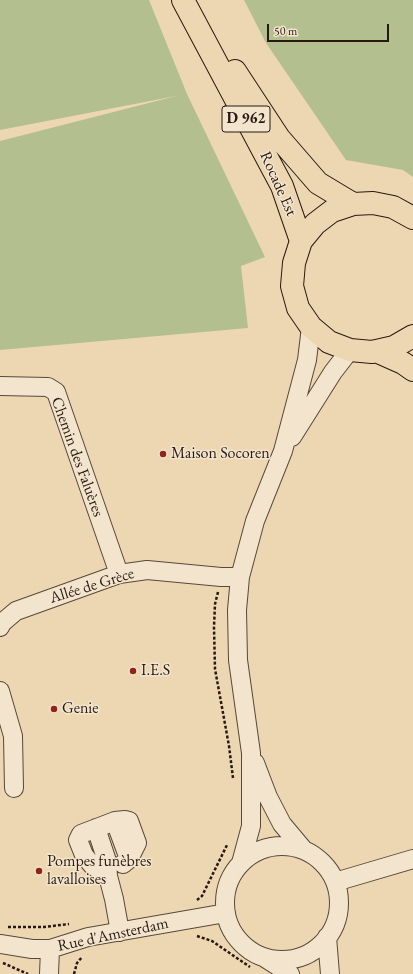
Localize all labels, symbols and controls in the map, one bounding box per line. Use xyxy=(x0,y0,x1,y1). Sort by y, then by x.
scale bar xyxy=(269,16,391,42)
text: 50 m xyxy=(274,23,297,39)
road number: D 962 xyxy=(222,106,270,132)
street label: Rocade Est xyxy=(255,149,301,219)
street label: Chemin des Faluères xyxy=(46,395,108,519)
place label: Maison Socoren xyxy=(171,444,270,464)
marker: Maison Socoren xyxy=(158,449,168,459)
street label: Allée de Grèce xyxy=(47,564,137,608)
place label: I.E.S xyxy=(141,661,170,681)
marker: I.E.S xyxy=(128,666,138,676)
place label: Genie xyxy=(62,699,99,719)
marker: Genie xyxy=(49,704,59,714)
place label: Pompes funèbres lavalloises xyxy=(47,852,152,890)
marker: Pompes funèbres lavalloises xyxy=(34,866,44,876)
street label: Rue d'Amsterdam xyxy=(56,914,170,956)

